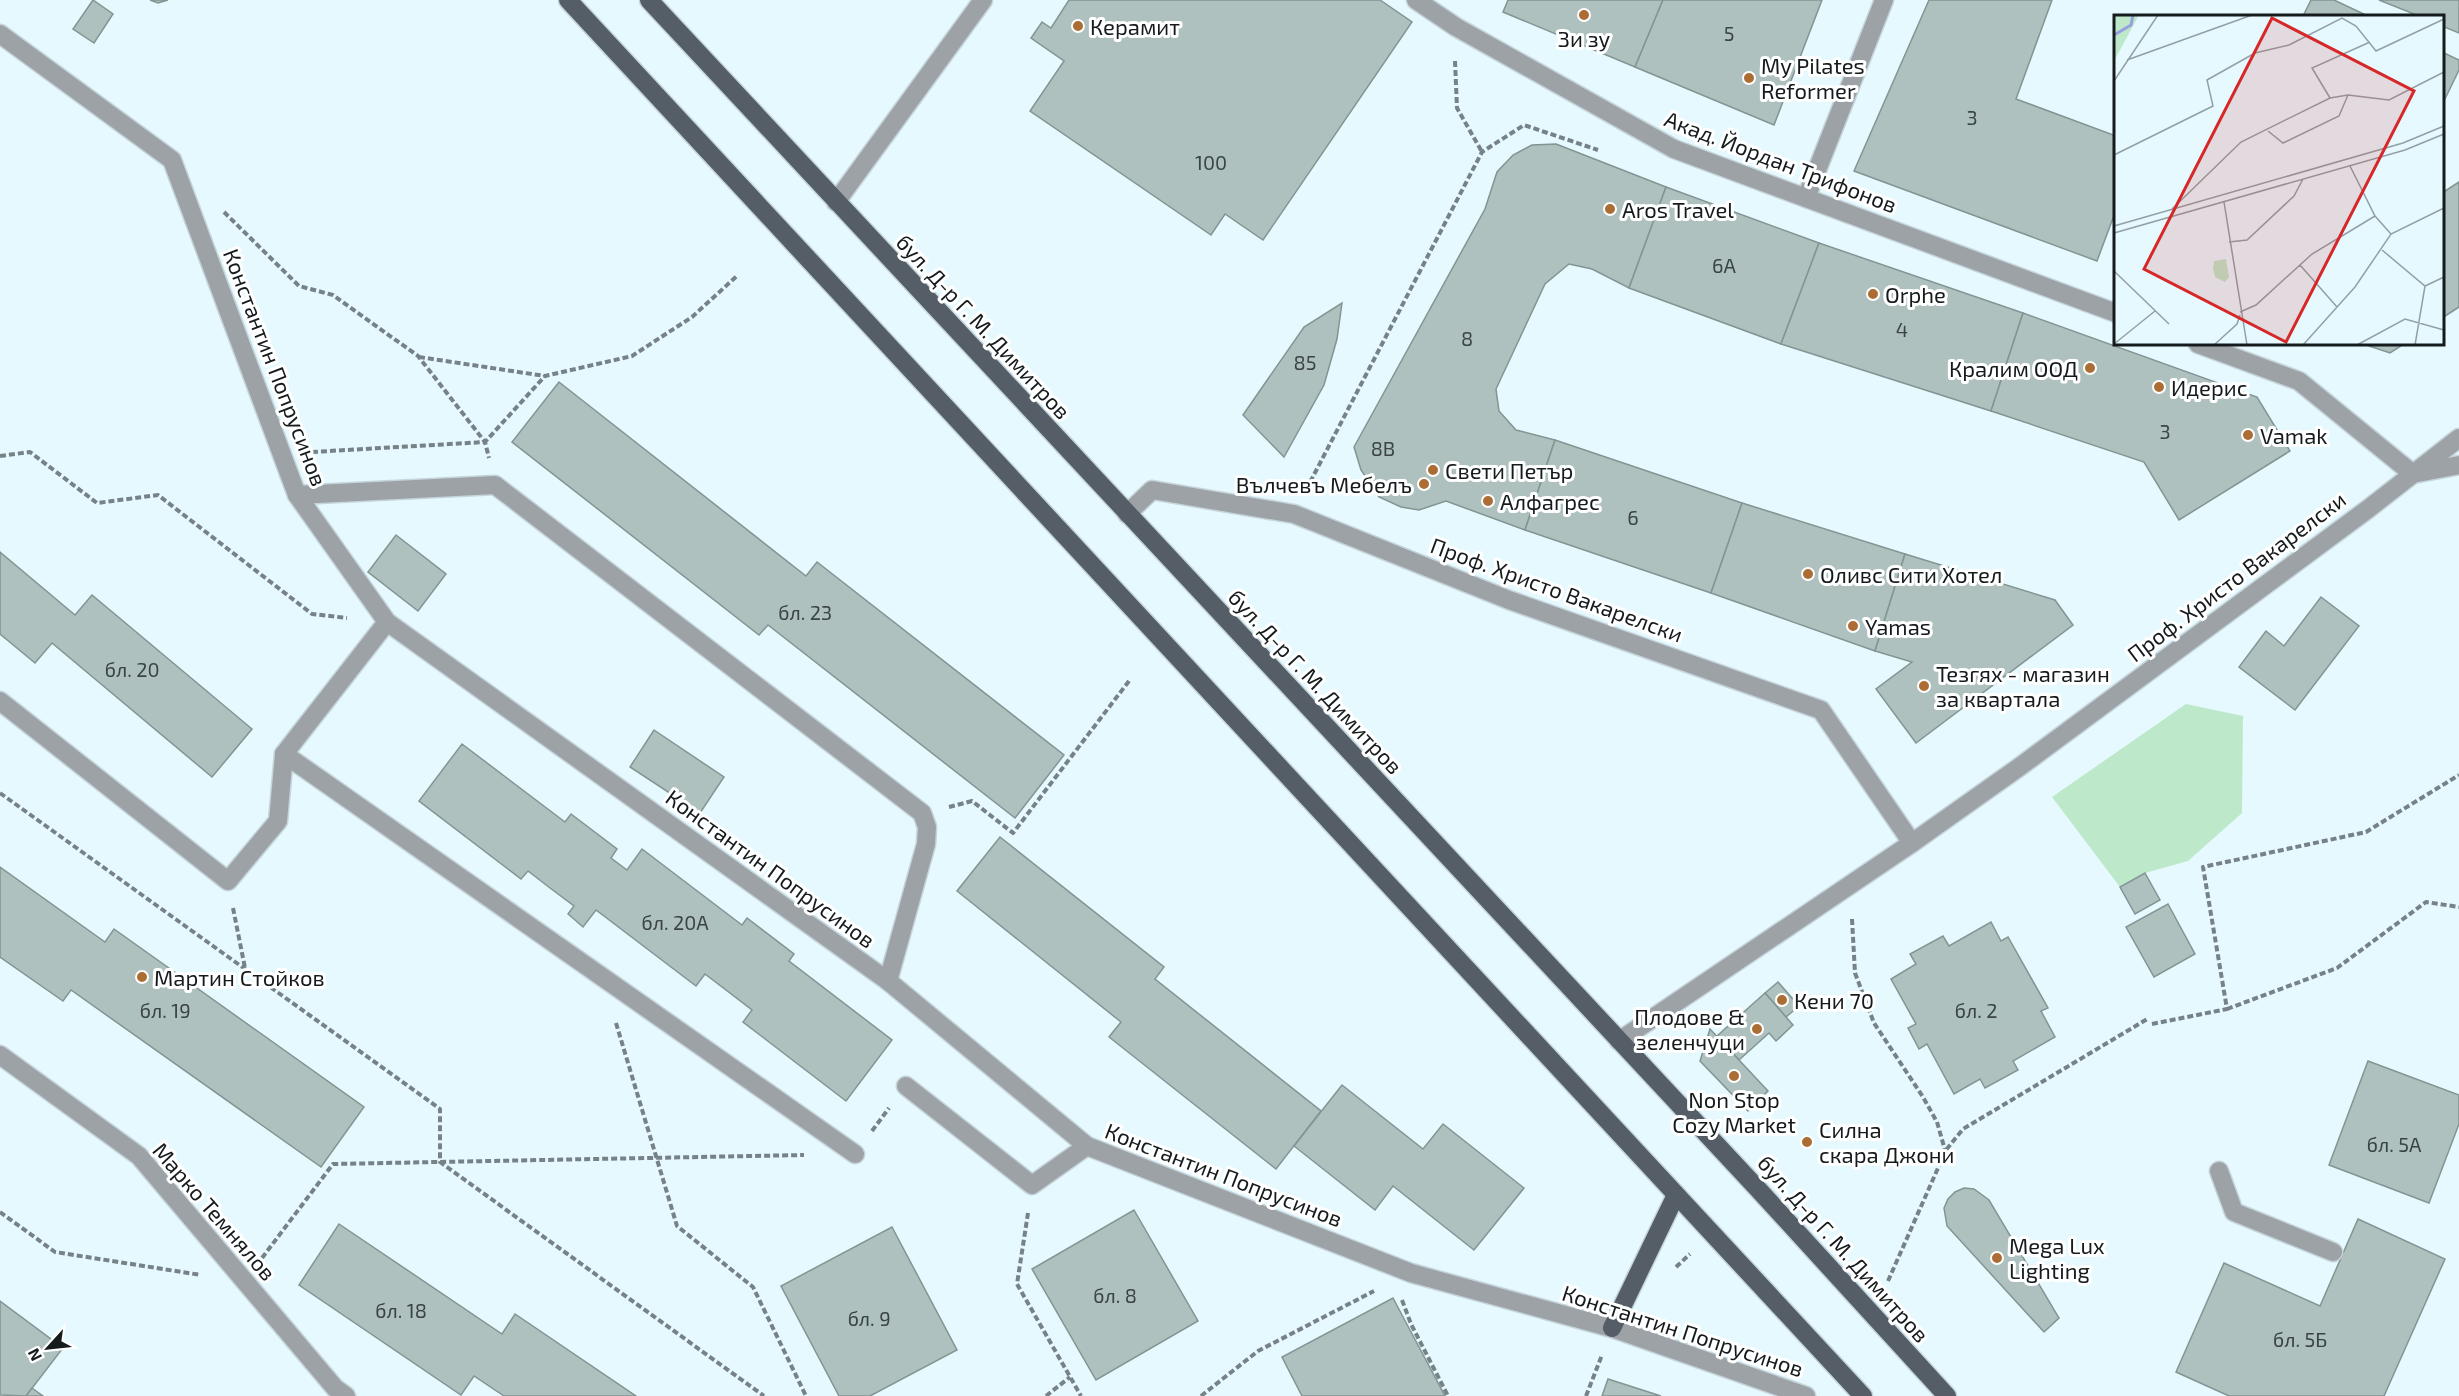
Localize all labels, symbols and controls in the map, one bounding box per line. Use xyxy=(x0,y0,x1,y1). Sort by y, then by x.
marker: Зи зу xyxy=(1577,8,1591,22)
place label: Керамит xyxy=(1090,13,1180,39)
inset map xyxy=(2114,15,2444,345)
marker: Керамит xyxy=(1071,19,1085,33)
house number: 5 xyxy=(1724,21,1734,45)
place label: Зи зу xyxy=(1558,25,1610,52)
place label: My Pilates Reformer xyxy=(1761,52,1865,103)
marker: My Pilates Reformer xyxy=(1742,71,1756,85)
street label: Акад. Йордан Трифонов xyxy=(1661,105,1901,217)
house number: 3 xyxy=(1966,105,1978,129)
house number: 100 xyxy=(1195,150,1227,174)
place label: Aros Travel xyxy=(1622,196,1734,222)
marker: Aros Travel xyxy=(1603,202,1617,216)
street label: бул. Д-р Г. М. Димитров xyxy=(891,228,1076,424)
street label: Константин Попрусинов xyxy=(218,245,333,490)
house number: 6А xyxy=(1712,253,1736,277)
place label: Orphe xyxy=(1885,281,1946,307)
marker: Orphe xyxy=(1866,287,1880,301)
house number: 4 xyxy=(1896,317,1908,341)
house number: 8 xyxy=(1461,326,1473,350)
house number: 85 xyxy=(1294,350,1316,374)
place label: Кралим ООД xyxy=(1949,355,2078,381)
marker: Кралим ООД xyxy=(2083,361,2097,375)
place label: Идерис xyxy=(2171,374,2247,400)
marker: Идерис xyxy=(2152,380,2166,394)
house number: 3 xyxy=(2159,419,2171,443)
place label: Vamak xyxy=(2260,422,2327,448)
marker: Vamak xyxy=(2241,428,2255,442)
house number: 8В xyxy=(1371,436,1395,460)
place label: Свети Петър xyxy=(1445,457,1573,483)
marker: Свети Петър xyxy=(1426,463,1440,477)
place label: Вълчевъ Мебелъ xyxy=(1236,471,1412,497)
marker: Вълчевъ Мебелъ xyxy=(1417,477,1431,491)
street label: Проф. Христо Вакарелски xyxy=(2122,485,2350,667)
place label: Алфагрес xyxy=(1500,488,1600,514)
marker: Алфагрес xyxy=(1481,494,1495,508)
house number: 6 xyxy=(1627,505,1639,529)
street label: Проф. Христо Вакарелски xyxy=(1427,531,1687,647)
place label: Оливс Сити Хотел xyxy=(1820,561,2002,587)
marker: Оливс Сити Хотел xyxy=(1801,567,1815,581)
street label: бул. Д-р Г. М. Димитров xyxy=(1223,583,1408,779)
house number: бл. 23 xyxy=(778,600,832,624)
place label: Yamas xyxy=(1865,613,1931,639)
marker: Yamas xyxy=(1846,619,1860,633)
house number: бл. 20 xyxy=(104,657,160,681)
place label: Тезгях - магазин за квартала xyxy=(1936,660,2110,711)
marker: Тезгях - магазин за квартала xyxy=(1917,679,1931,693)
street label: Константин Попрусинов xyxy=(661,783,881,953)
house number: бл. 20А xyxy=(641,910,709,934)
place label: Мартин Стойков xyxy=(154,964,325,990)
marker: Мартин Стойков xyxy=(135,970,149,984)
place label: Кени 70 xyxy=(1794,987,1874,1013)
marker: Кени 70 xyxy=(1775,993,1789,1007)
house number: бл. 19 xyxy=(139,998,191,1022)
house number: бл. 2 xyxy=(1955,998,1998,1022)
place label: Плодове & зеленчуци xyxy=(1634,1003,1745,1055)
marker: Плодове & зеленчуци xyxy=(1750,1022,1764,1036)
marker: Non Stop Cozy Market xyxy=(1727,1069,1741,1083)
place label: Non Stop Cozy Market xyxy=(1672,1086,1796,1137)
place label: Силна скара Джони xyxy=(1819,1116,1954,1167)
street label: Константин Попрусинов xyxy=(1101,1117,1346,1232)
house number: бл. 5А xyxy=(2367,1132,2422,1156)
marker: Силна скара Джони xyxy=(1800,1135,1814,1149)
street label: Марко Темнялов xyxy=(148,1137,282,1285)
street label: бул. Д-р Г. М. Димитров xyxy=(1752,1149,1935,1348)
place label: Mega Lux Lighting xyxy=(2009,1232,2105,1283)
marker: Mega Lux Lighting xyxy=(1990,1251,2004,1265)
street label: Константин Попрусинов xyxy=(1559,1279,1807,1382)
house number: бл. 8 xyxy=(1093,1283,1137,1307)
house number: бл. 18 xyxy=(375,1298,427,1322)
house number: бл. 9 xyxy=(847,1306,891,1330)
north arrow xyxy=(18,1318,78,1378)
house number: бл. 5Б xyxy=(2273,1327,2327,1351)
text: N xyxy=(23,1346,45,1365)

